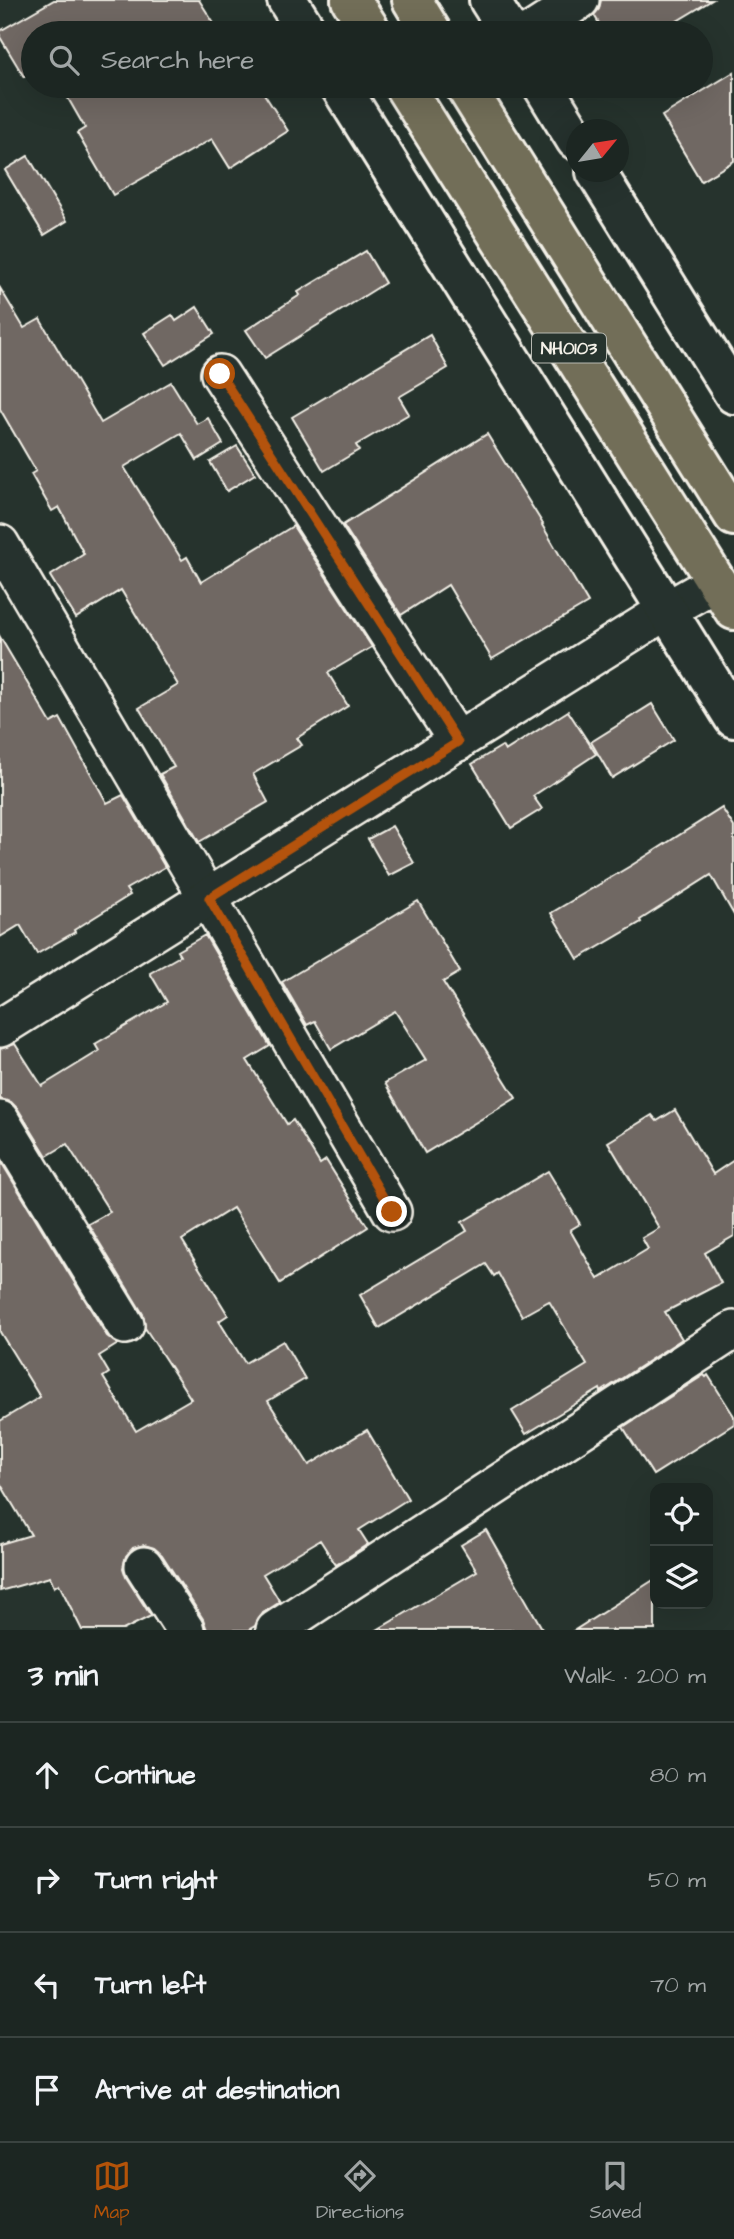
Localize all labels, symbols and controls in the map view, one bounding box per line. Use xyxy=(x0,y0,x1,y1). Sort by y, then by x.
search box xyxy=(21,21,713,98)
icon: search xyxy=(45,41,83,79)
text: Search here xyxy=(101,42,254,78)
north arrow xyxy=(566,119,629,182)
road number: NH0103 xyxy=(532,334,606,362)
route start xyxy=(204,358,235,389)
route end xyxy=(376,1196,407,1227)
map controls xyxy=(650,1483,713,1609)
button: locate xyxy=(650,1483,713,1546)
button: layers xyxy=(650,1546,713,1609)
text: 3 min xyxy=(28,1655,98,1697)
text: Walk · 200 m xyxy=(564,1660,706,1692)
icon: ahead xyxy=(28,1756,66,1794)
text: Continue xyxy=(95,1757,196,1793)
text: 80 m xyxy=(649,1759,706,1791)
icon: right xyxy=(28,1861,66,1899)
text: Turn right xyxy=(95,1862,217,1898)
text: 50 m xyxy=(648,1864,706,1896)
icon: left xyxy=(28,1966,66,2004)
text: Turn left xyxy=(95,1967,206,2003)
text: 70 m xyxy=(650,1969,706,2001)
icon: arrive xyxy=(28,2071,66,2109)
text: Arrive at destination xyxy=(95,2072,340,2108)
tab: Map xyxy=(93,2157,131,2226)
tab: Directions xyxy=(316,2157,404,2226)
tab: Saved xyxy=(590,2157,641,2226)

